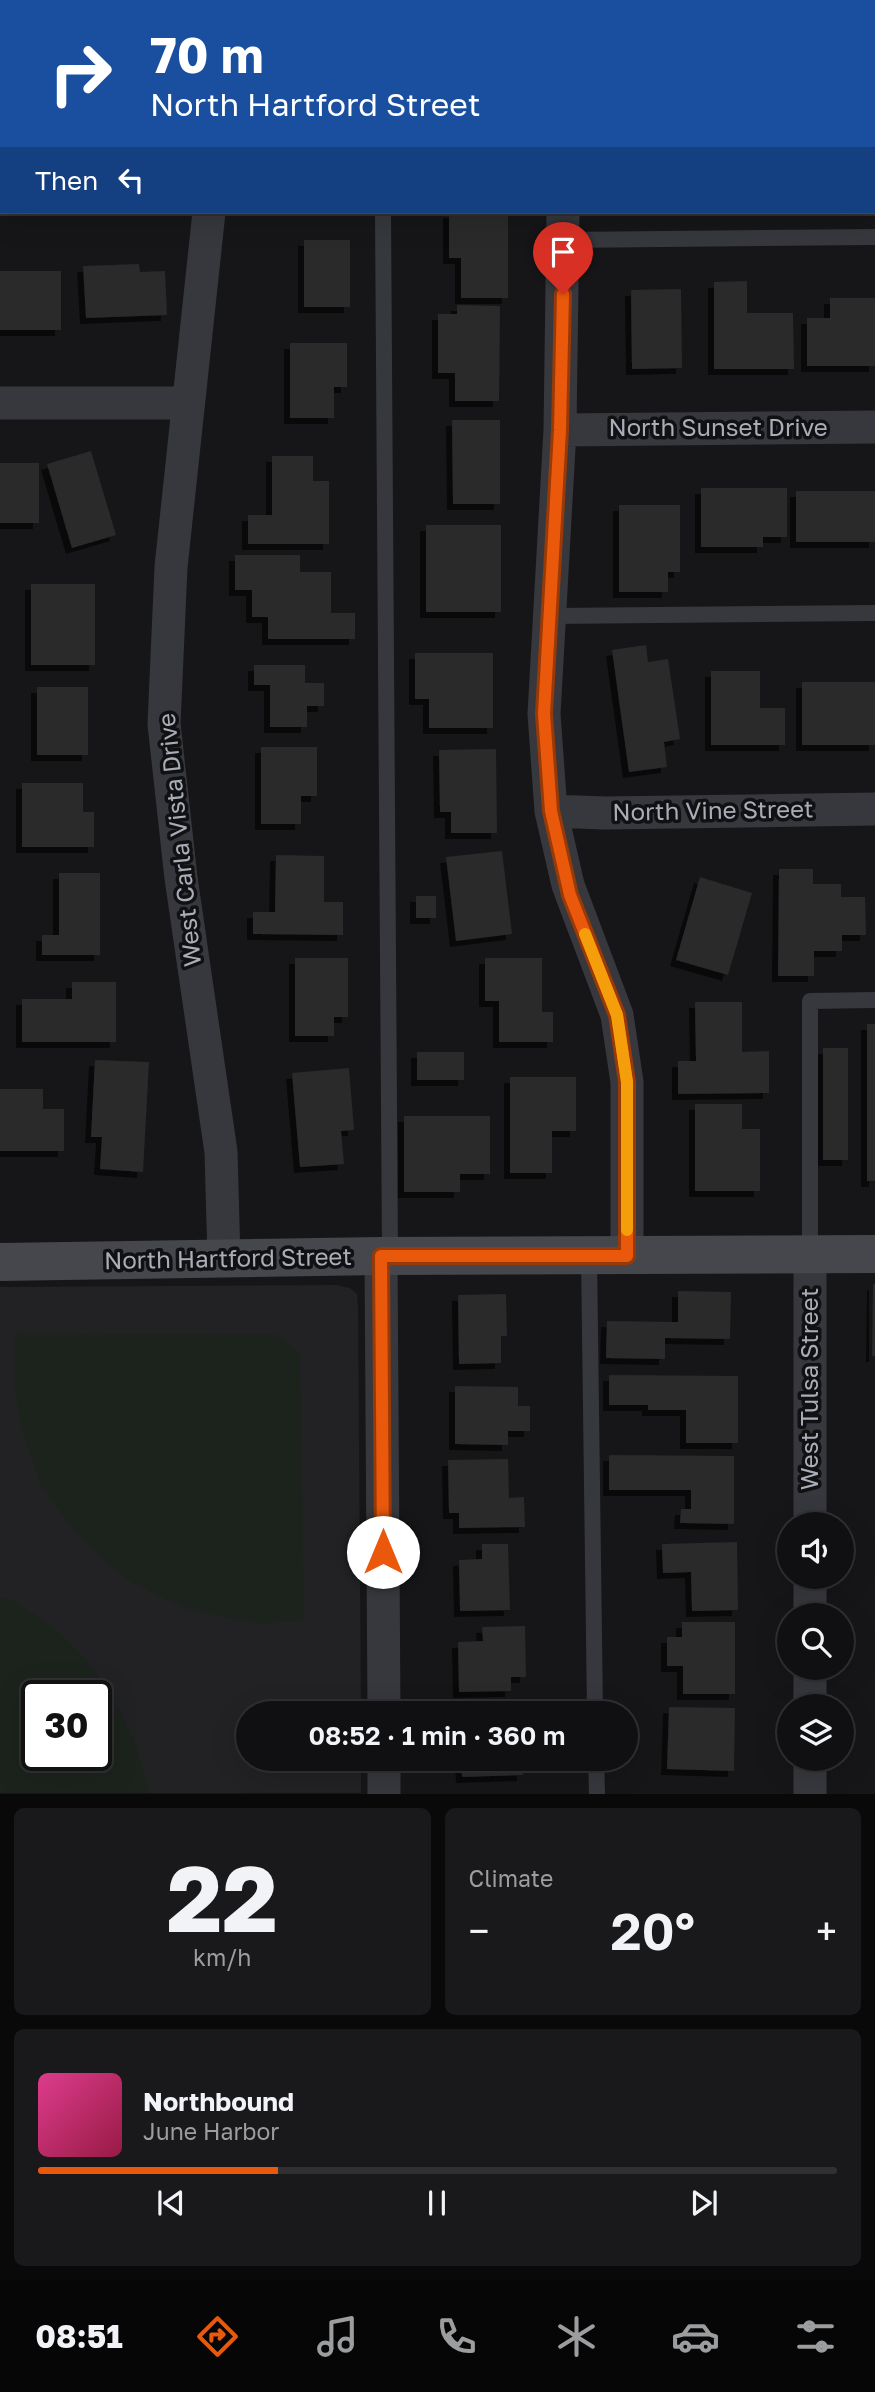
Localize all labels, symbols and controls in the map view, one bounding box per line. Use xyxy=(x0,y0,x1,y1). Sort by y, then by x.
text: 70 m xyxy=(150,25,264,84)
icon: right xyxy=(35,28,126,119)
text: North Hartford Street xyxy=(150,85,481,123)
icon: left xyxy=(112,161,150,199)
text: Then xyxy=(35,165,98,196)
pin xyxy=(533,222,593,294)
icon: arrive xyxy=(544,233,582,271)
street label: North Sunset Drive xyxy=(608,412,828,441)
street label: West Carla Vista Drive xyxy=(151,712,206,968)
street label: North Vine Street xyxy=(612,793,814,826)
street label: North Hartford Street xyxy=(104,1241,352,1274)
street label: West Tulsa Street xyxy=(794,1288,823,1490)
map controls xyxy=(777,1512,854,1771)
button: sound xyxy=(777,1512,854,1589)
position arrow xyxy=(346,1515,420,1589)
button: search xyxy=(777,1603,854,1680)
speed limit sign: 30 xyxy=(21,1680,112,1771)
button: layers xyxy=(777,1694,854,1771)
text: 08:52 · 1 min · 360 m xyxy=(308,1720,566,1751)
text: 22 xyxy=(167,1843,278,1952)
text: Climate xyxy=(469,1864,553,1892)
text: 20° xyxy=(610,1899,695,1961)
text: − xyxy=(469,1908,489,1953)
text: + xyxy=(816,1908,837,1953)
text: km/h xyxy=(193,1943,252,1971)
text: Northbound xyxy=(143,2086,294,2117)
text: June Harbor xyxy=(143,2117,279,2145)
icon: previous xyxy=(152,2184,190,2222)
icon: pause xyxy=(418,2184,456,2222)
icon: next xyxy=(685,2184,723,2222)
icon: directions xyxy=(193,2312,242,2361)
icon: music xyxy=(313,2312,362,2361)
icon: phone xyxy=(432,2312,481,2361)
icon: climate xyxy=(552,2312,601,2361)
icon: car xyxy=(671,2312,720,2361)
icon: filters xyxy=(791,2312,840,2361)
text: 08:51 xyxy=(35,2317,123,2355)

